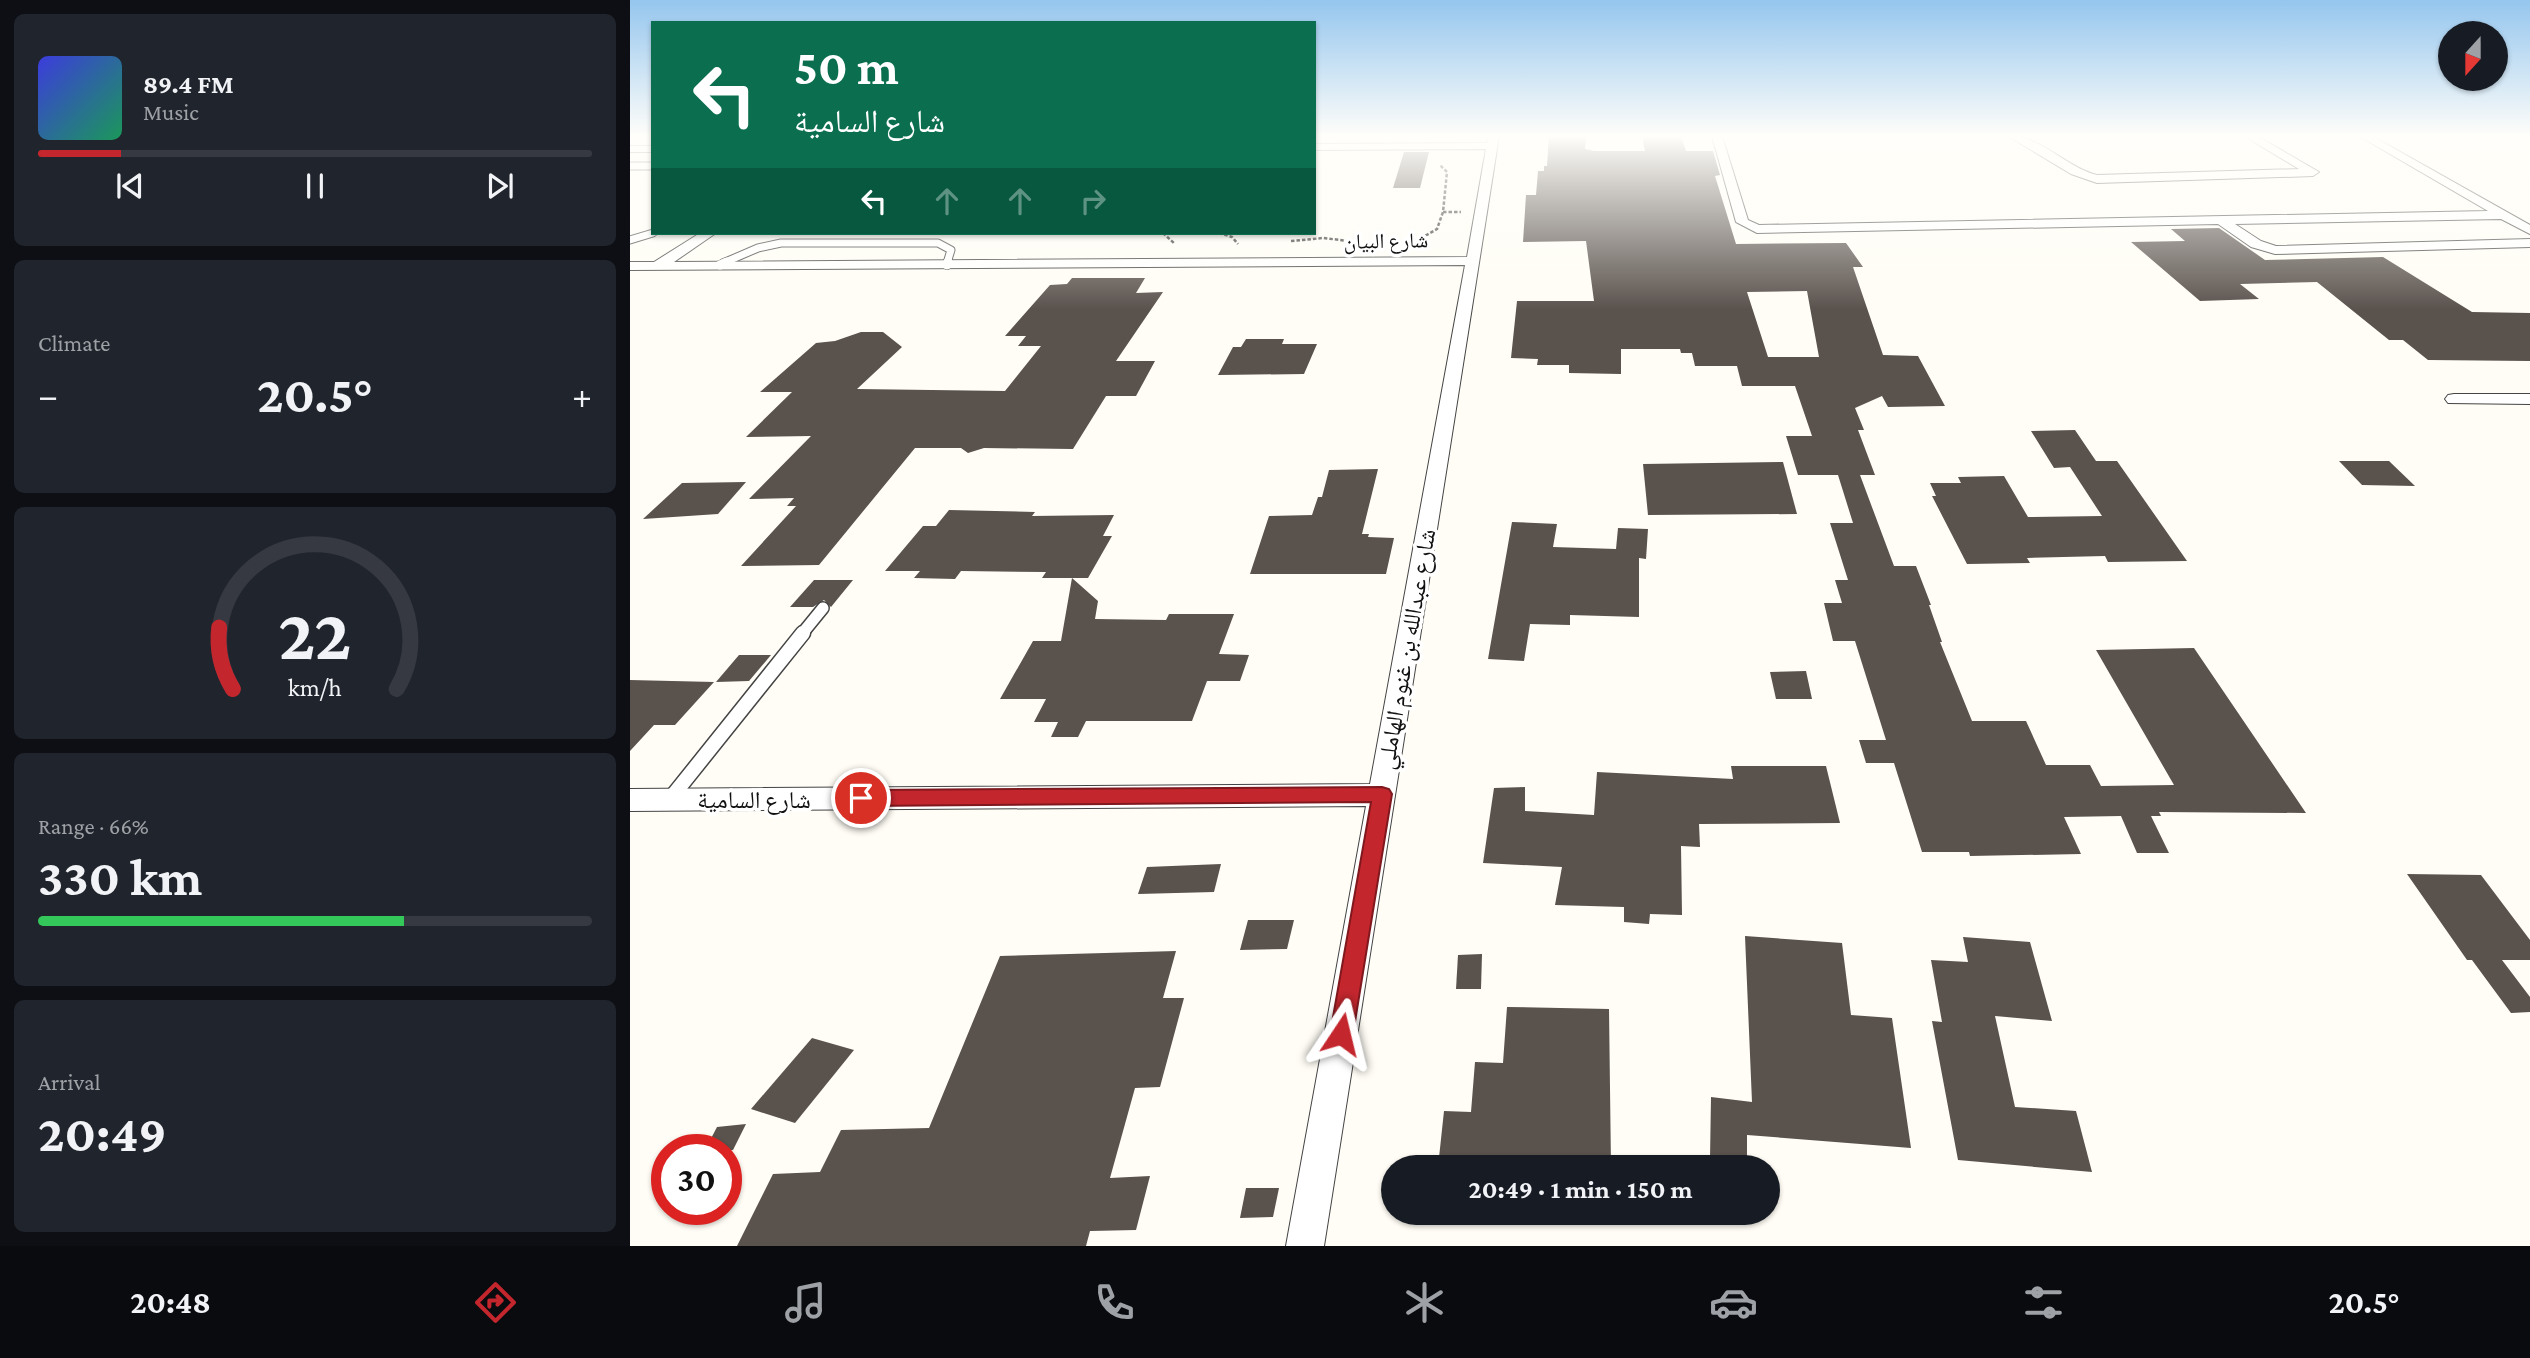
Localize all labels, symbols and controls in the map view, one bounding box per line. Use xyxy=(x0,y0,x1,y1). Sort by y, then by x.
north arrow xyxy=(2438,21,2508,91)
map controls xyxy=(2438,21,2508,91)
text: 50 m xyxy=(794,40,899,95)
icon: left xyxy=(679,49,770,140)
text: 89.4 FM xyxy=(143,70,234,99)
text: Music xyxy=(143,99,199,125)
text: شارع السامية xyxy=(794,103,945,139)
icon: previous xyxy=(111,167,149,205)
icon: pause xyxy=(296,167,334,205)
icon: next xyxy=(481,167,519,205)
icon: left xyxy=(855,182,893,220)
icon: ahead xyxy=(928,182,966,220)
icon: ahead xyxy=(1001,182,1039,220)
icon: right xyxy=(1074,182,1112,220)
street label: شارع البيان xyxy=(1343,228,1429,255)
text: Climate xyxy=(38,330,110,356)
text: 20.5° xyxy=(257,365,373,423)
text: − xyxy=(38,374,58,416)
text: + xyxy=(572,374,592,416)
street label: شارع عبدالله بن غنوم الهاملي xyxy=(1372,527,1446,772)
text: 22 xyxy=(278,594,352,675)
text: km/h xyxy=(288,674,342,701)
pin xyxy=(831,768,891,828)
icon: arrive xyxy=(842,779,880,817)
street label: شارع السامية xyxy=(697,786,811,815)
text: Range · 66% xyxy=(38,813,149,839)
text: 330 km xyxy=(38,848,202,906)
position arrow xyxy=(1304,997,1378,1071)
text: Arrival xyxy=(38,1069,101,1095)
text: 20:49 xyxy=(38,1104,167,1162)
speed limit sign: 30 xyxy=(651,1134,742,1225)
text: 20:49 · 1 min · 150 m xyxy=(1469,1175,1693,1204)
icon: directions xyxy=(471,1278,520,1327)
icon: music xyxy=(781,1278,830,1327)
icon: phone xyxy=(1090,1278,1139,1327)
icon: climate xyxy=(1400,1278,1449,1327)
icon: car xyxy=(1709,1278,1758,1327)
icon: filters xyxy=(2019,1278,2068,1327)
text: 20:48 xyxy=(130,1284,211,1320)
text: 20.5° xyxy=(2328,1284,2400,1320)

